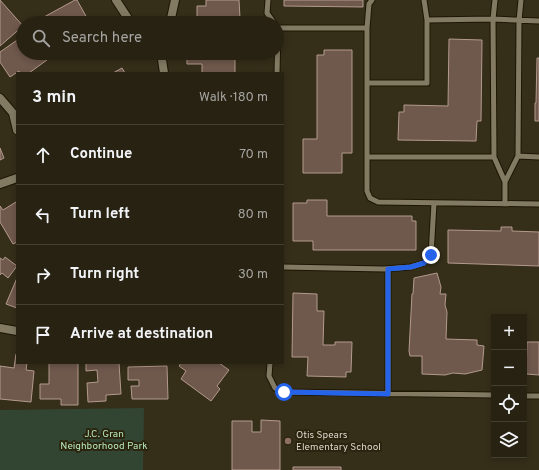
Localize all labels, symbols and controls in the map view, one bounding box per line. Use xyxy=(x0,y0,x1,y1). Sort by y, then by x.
search box xyxy=(16,16,284,60)
icon: search xyxy=(30,27,52,49)
text: Search here xyxy=(62,29,142,48)
text: 3 min xyxy=(32,87,76,109)
text: Walk · 180 m xyxy=(199,90,268,106)
icon: ahead xyxy=(32,144,54,166)
text: Continue xyxy=(70,145,132,164)
text: 70 m xyxy=(239,147,268,163)
icon: left xyxy=(32,204,54,226)
text: Turn left xyxy=(70,205,130,224)
text: 80 m xyxy=(238,207,268,223)
route end xyxy=(422,246,440,264)
icon: right xyxy=(32,264,54,286)
text: Turn right xyxy=(70,265,139,284)
text: 30 m xyxy=(238,267,268,283)
map controls xyxy=(491,314,527,458)
button: + xyxy=(491,314,527,350)
icon: arrive xyxy=(32,324,54,346)
text: Arrive at destination xyxy=(70,325,213,344)
button: − xyxy=(491,350,527,386)
route start xyxy=(275,383,293,401)
button: locate xyxy=(491,386,527,422)
button: layers xyxy=(491,422,527,458)
park label: J.C. Gran Neighborhood Park xyxy=(60,428,148,453)
place label: Otis Spears Elementary School xyxy=(296,429,381,454)
marker: Otis Spears Elementary School xyxy=(283,436,293,446)

